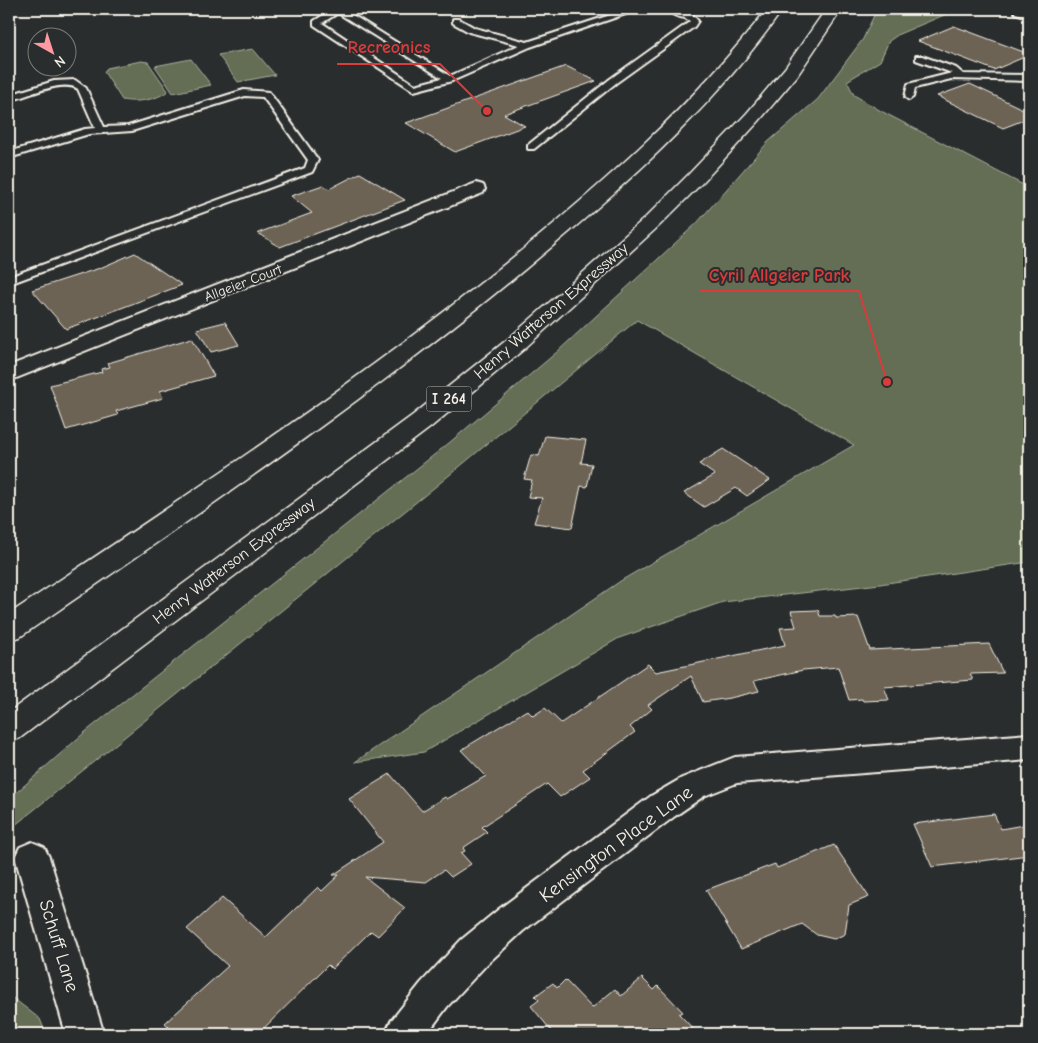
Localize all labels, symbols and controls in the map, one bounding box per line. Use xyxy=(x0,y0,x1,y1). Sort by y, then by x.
north arrow xyxy=(28,28,78,78)
callout: Recreonics xyxy=(337,31,440,64)
text: Recreonics xyxy=(348,37,431,58)
text: N xyxy=(51,52,69,71)
street label: Henry Watterson Expressway xyxy=(470,239,632,383)
callout: Cyril Allgeier Park xyxy=(699,258,859,291)
street label: Allgeier Court xyxy=(202,260,285,306)
text: Cyril Allgeier Park xyxy=(709,265,849,286)
road number: I 264 xyxy=(426,386,472,412)
street label: Henry Watterson Expressway xyxy=(149,494,319,628)
street label: Kensington Place Lane xyxy=(535,781,697,907)
street label: Schuff Lane xyxy=(35,897,83,995)

